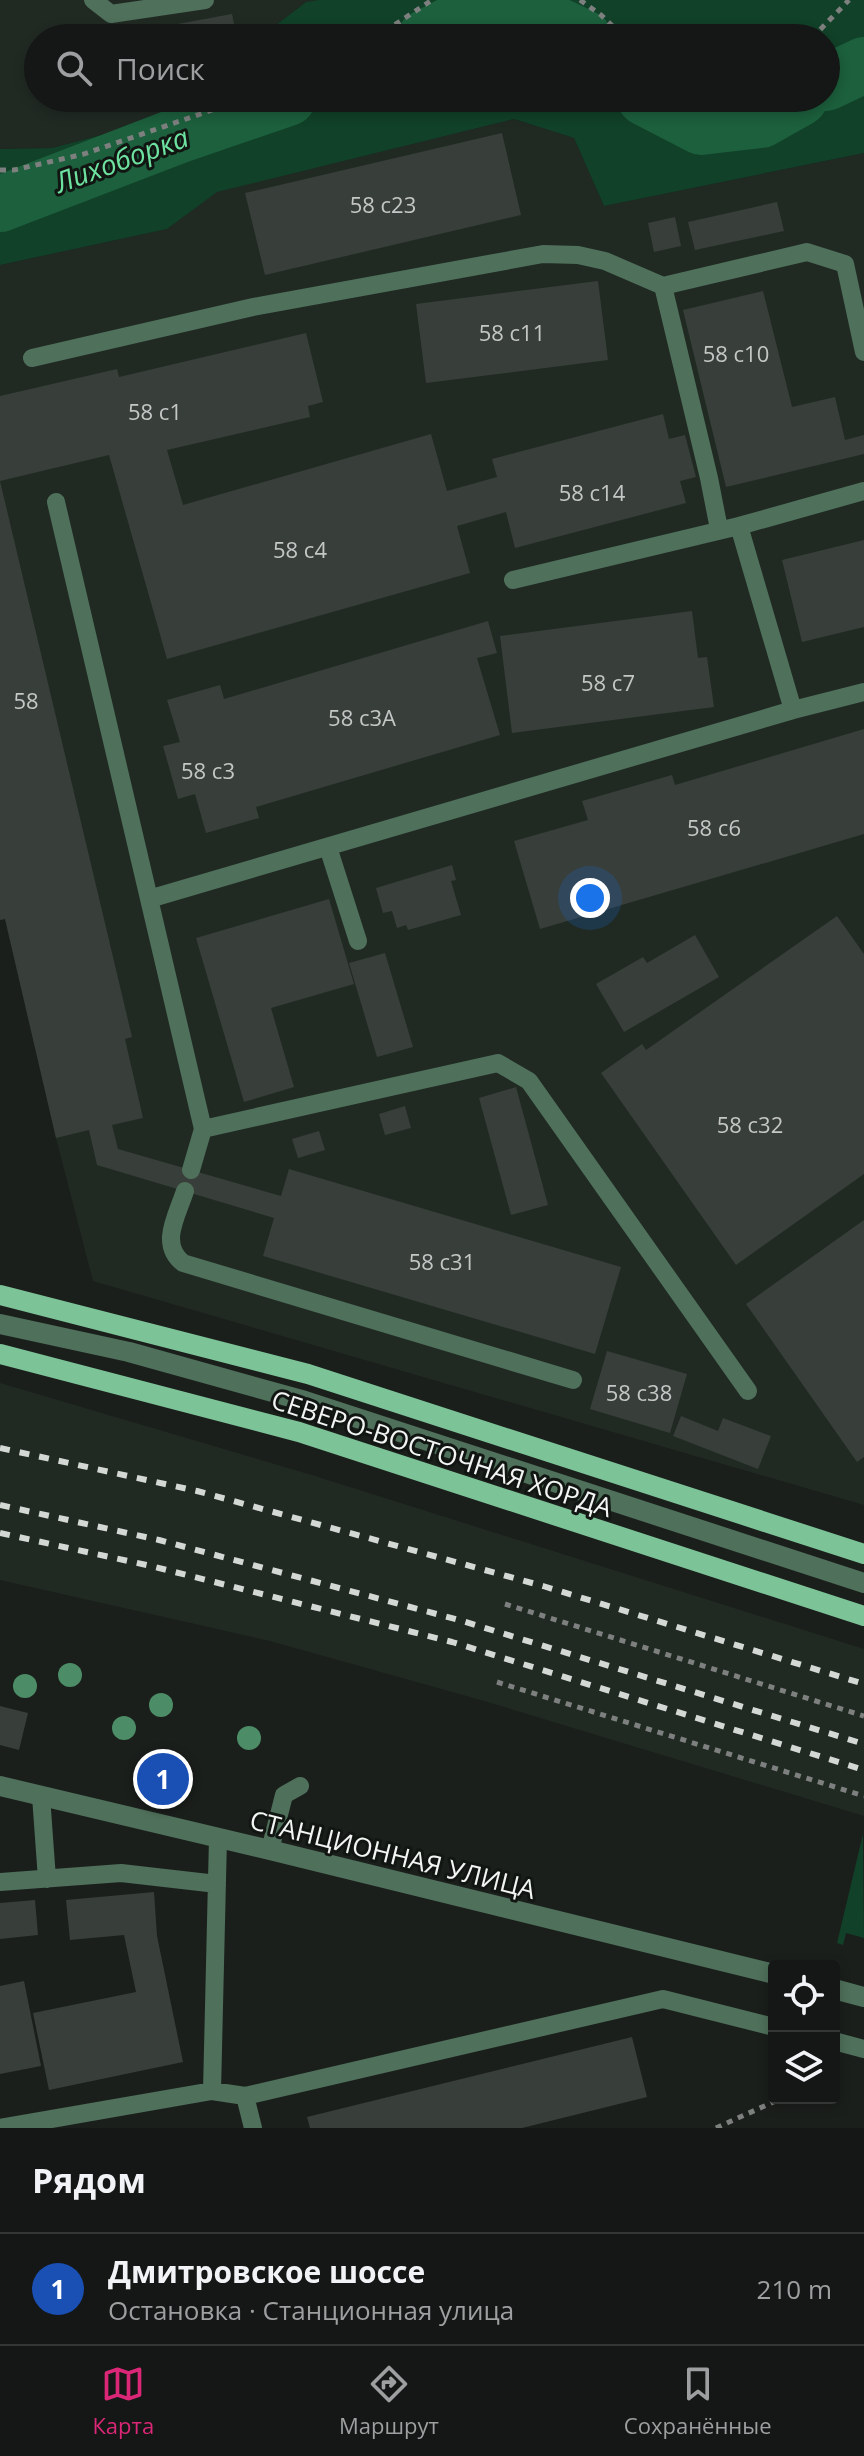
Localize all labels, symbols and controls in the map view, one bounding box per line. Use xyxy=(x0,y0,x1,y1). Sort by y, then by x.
search box xyxy=(24,24,840,112)
icon: search xyxy=(52,46,96,90)
text: Поиск xyxy=(116,48,205,89)
water label: Лихоборка xyxy=(48,117,193,201)
house number: 58 с23 xyxy=(350,189,416,219)
house number: 58 с11 xyxy=(479,317,545,347)
house number: 58 с10 xyxy=(703,338,769,368)
house number: 58 с1 xyxy=(128,396,182,426)
house number: 58 с14 xyxy=(559,477,626,507)
house number: 58 с4 xyxy=(273,534,327,564)
house number: 58 с7 xyxy=(581,667,635,697)
house number: 58 xyxy=(13,685,39,715)
house number: 58 с3А xyxy=(328,702,396,732)
house number: 58 с3 xyxy=(181,755,235,785)
house number: 58 с6 xyxy=(687,812,741,842)
your location xyxy=(570,878,610,918)
house number: 58 с32 xyxy=(717,1109,783,1139)
house number: 58 с31 xyxy=(409,1246,475,1276)
house number: 58 с38 xyxy=(606,1377,672,1407)
street label: СЕВЕРО-ВОСТОЧНАЯ ХОРДА xyxy=(267,1381,617,1525)
pin: 1 xyxy=(137,1749,189,1809)
street label: СТАНЦИОННАЯ УЛИЦА xyxy=(246,1801,540,1907)
map controls xyxy=(768,1960,840,2104)
button: locate xyxy=(768,1960,840,2032)
button: layers xyxy=(768,2032,840,2104)
text: Рядом xyxy=(32,2157,146,2203)
text: Дмитровское шоссе xyxy=(108,2251,425,2292)
text: 1 xyxy=(51,2271,65,2307)
text: 210 m xyxy=(757,2271,832,2307)
text: Остановка · Станционная улица xyxy=(108,2292,514,2328)
tab: Карта xyxy=(92,2362,154,2440)
tab: Маршрут xyxy=(339,2362,439,2440)
tab: Сохранённые xyxy=(624,2362,772,2440)

